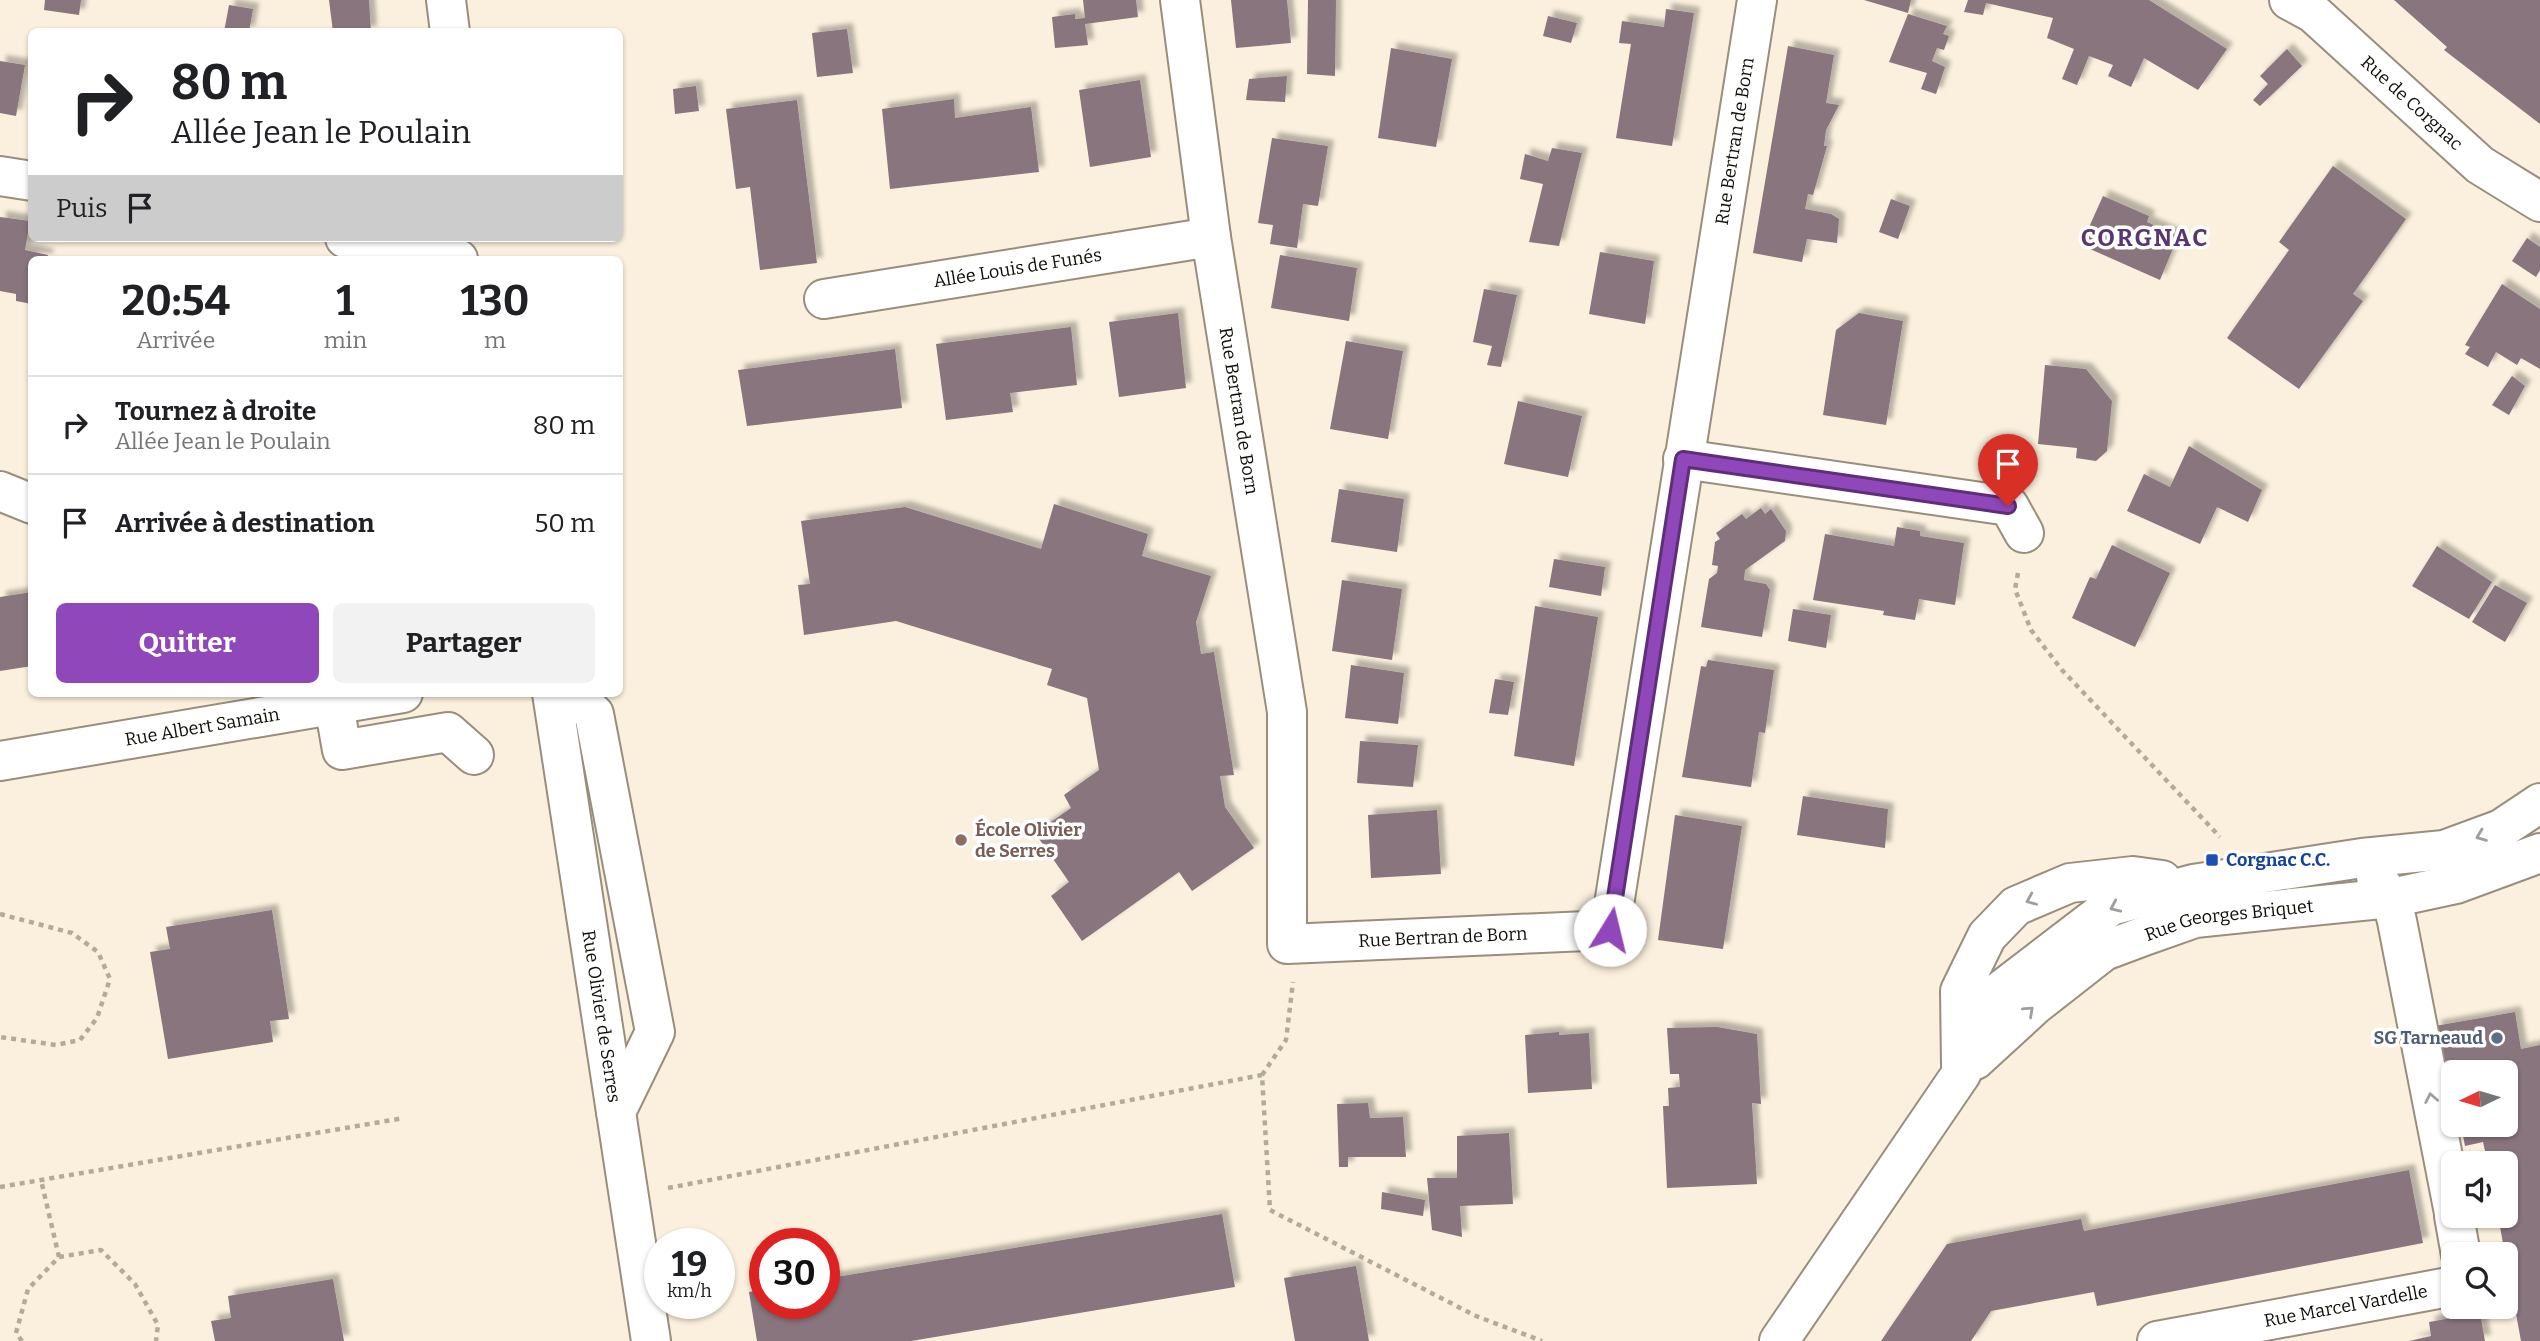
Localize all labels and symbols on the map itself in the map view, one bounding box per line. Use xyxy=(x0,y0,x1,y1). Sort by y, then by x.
street label: Rue de Corgnac xyxy=(2356,51,2467,155)
street label: Rue Bertran de Born xyxy=(1711,55,1759,226)
district label: CORGNAC xyxy=(2081,224,2209,252)
street label: Allée Louis de Funés xyxy=(932,244,1103,292)
street label: Rue Bertran de Born xyxy=(1215,325,1263,497)
pin xyxy=(1978,434,2038,506)
street label: Rue Albert Samain xyxy=(123,703,282,751)
place label: École Olivier de Serres xyxy=(975,818,1082,862)
one-way arrow xyxy=(2476,828,2488,842)
marker: École Olivier de Serres xyxy=(953,832,969,848)
place label: Corgnac C.C. xyxy=(2226,849,2330,871)
marker: Corgnac C.C. xyxy=(2204,852,2220,868)
one-way arrow xyxy=(2026,892,2038,906)
position arrow xyxy=(1573,893,1647,967)
street label: Rue Georges Briquet xyxy=(2142,895,2315,946)
one-way arrow xyxy=(2110,899,2122,913)
street label: Rue Bertran de Born xyxy=(1358,923,1528,952)
street label: Rue Olivier de Serres xyxy=(577,928,625,1104)
one-way arrow xyxy=(2021,1007,2034,1019)
place label: SG Tarneaud xyxy=(2373,1027,2483,1049)
marker: SG Tarneaud xyxy=(2489,1030,2505,1046)
north arrow xyxy=(2441,1060,2518,1138)
one-way arrow xyxy=(2425,1092,2440,1104)
speed limit sign: 30 xyxy=(749,1228,840,1319)
street label: Rue Marcel Vardelle xyxy=(2262,1280,2429,1332)

